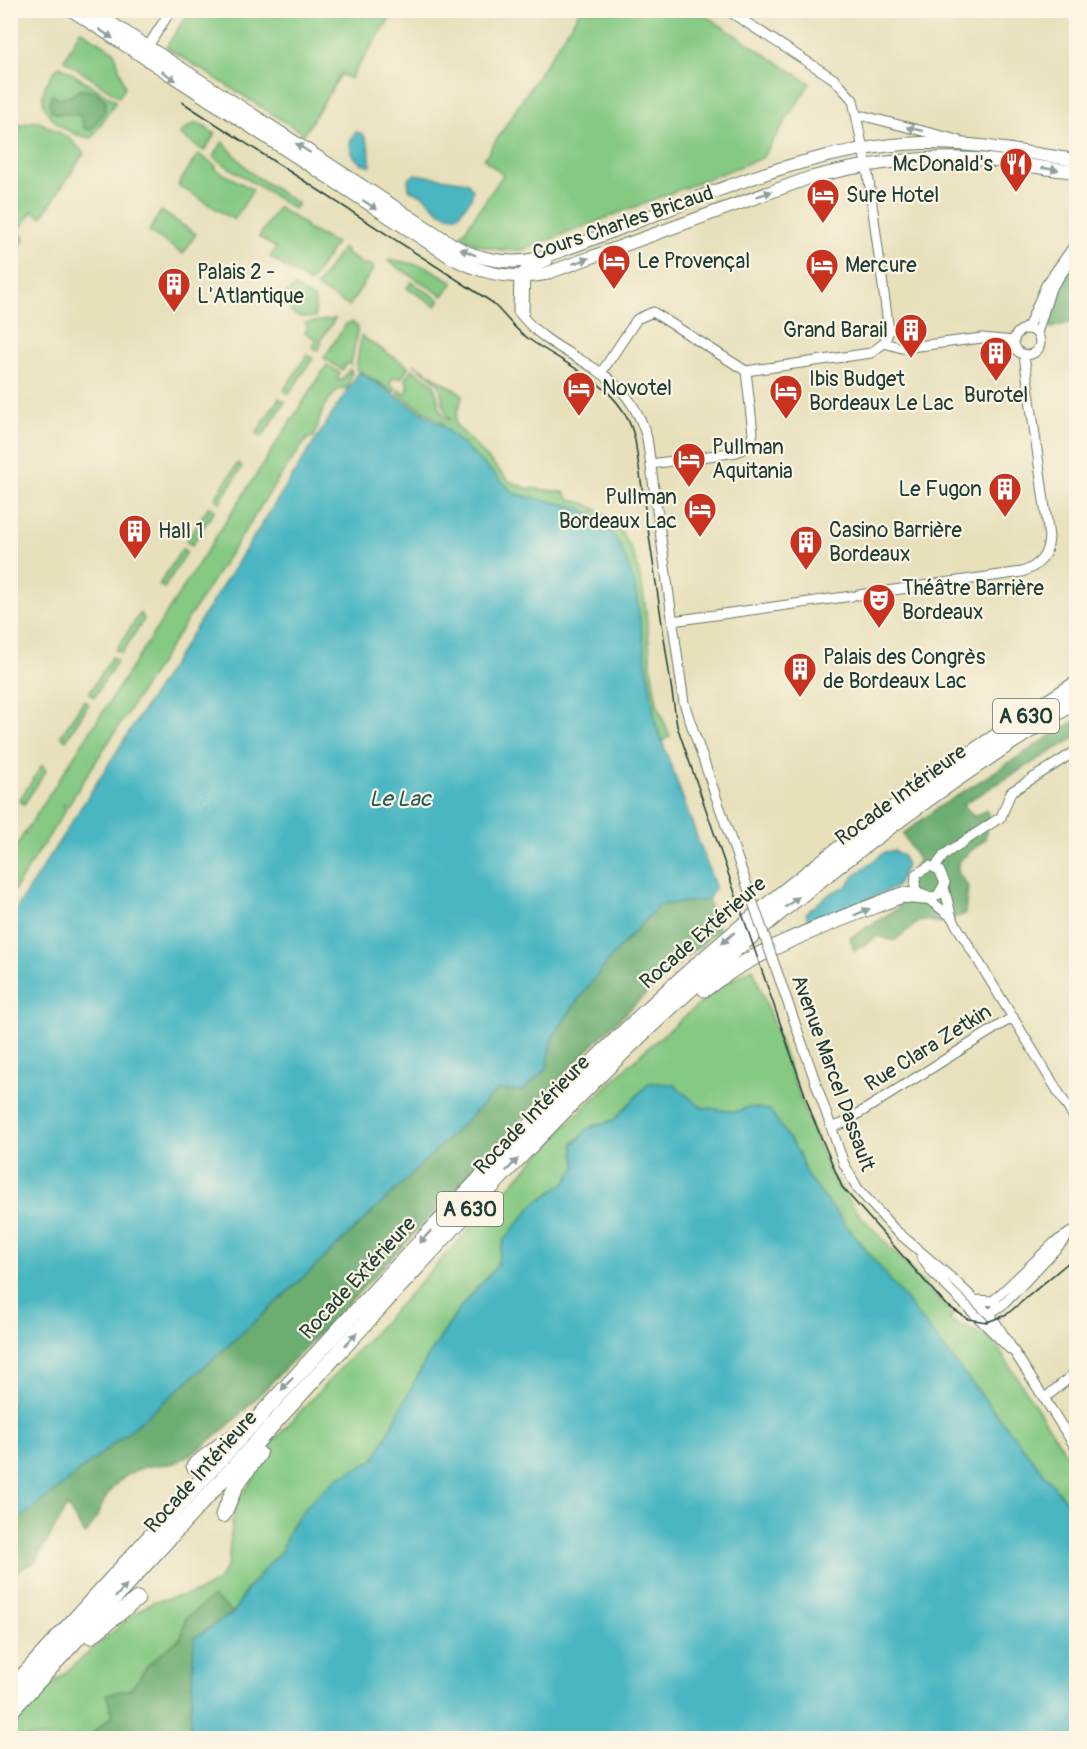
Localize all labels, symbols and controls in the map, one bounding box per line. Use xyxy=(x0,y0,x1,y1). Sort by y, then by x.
one-way arrow xyxy=(98,28,114,39)
one-way arrow xyxy=(161,70,177,81)
one-way arrow xyxy=(906,124,924,134)
one-way arrow xyxy=(295,143,311,154)
restaurant icon: McDonald's xyxy=(998,146,1034,193)
place label: McDonald's xyxy=(892,151,994,178)
one-way arrow xyxy=(1041,164,1060,173)
hotel icon: Sure Hotel xyxy=(805,177,841,224)
street label: Cours Charles Bricaud xyxy=(529,179,717,267)
place label: Sure Hotel xyxy=(846,182,939,209)
one-way arrow xyxy=(755,188,773,198)
one-way arrow xyxy=(361,200,378,211)
hotel icon: Le Provençal xyxy=(596,243,632,290)
one-way arrow xyxy=(459,247,477,256)
hotel icon: Mercure xyxy=(804,247,840,294)
place label: Le Provençal xyxy=(637,248,750,275)
place label: Mercure xyxy=(845,252,917,279)
one-way arrow xyxy=(572,256,590,266)
place label: Palais 2 - L'Atlantique xyxy=(197,259,304,310)
building icon: Palais 2 - L'Atlantique xyxy=(156,266,192,313)
building icon: Grand Barail xyxy=(893,312,929,359)
place label: Grand Barail xyxy=(783,317,888,344)
building icon: Burotel xyxy=(978,335,1014,382)
place label: Ibis Budget Bordeaux Le Lac xyxy=(809,366,954,417)
hotel icon: Novotel xyxy=(561,370,597,417)
hotel icon: Ibis Budget Bordeaux Le Lac xyxy=(768,373,804,420)
place label: Novotel xyxy=(602,375,672,402)
place label: Burotel xyxy=(964,382,1028,409)
place label: Pullman Aquitania xyxy=(712,434,793,485)
hotel icon: Pullman Aquitania xyxy=(671,441,707,488)
building icon: Le Fugon xyxy=(987,471,1023,518)
place label: Le Fugon xyxy=(899,476,982,503)
place label: Pullman Bordeaux Lac xyxy=(559,484,677,535)
hotel icon: Pullman Bordeaux Lac xyxy=(682,491,718,538)
building icon: Hall 1 xyxy=(117,513,153,560)
place label: Casino Barrière Bordeaux xyxy=(829,517,962,568)
place label: Hall 1 xyxy=(158,518,204,545)
building icon: Casino Barrière Bordeaux xyxy=(788,524,824,571)
place label: Théâtre Barrière Bordeaux xyxy=(902,575,1045,626)
theatre icon: Théâtre Barrière Bordeaux xyxy=(861,582,897,629)
place label: Palais des Congrès de Bordeaux Lac xyxy=(823,644,986,695)
building icon: Palais des Congrès de Bordeaux Lac xyxy=(782,651,818,698)
road number: A 630 xyxy=(993,699,1059,733)
street label: Rocade Intérieure xyxy=(830,738,973,852)
water label: Le Lac xyxy=(369,785,433,813)
street label: Rocade Extérieure xyxy=(634,870,772,995)
one-way arrow xyxy=(785,897,800,909)
one-way arrow xyxy=(854,907,872,917)
one-way arrow xyxy=(720,931,736,944)
street label: Avenue Marcel Dassault xyxy=(785,971,881,1175)
street label: Rue Clara Zetkin xyxy=(860,998,996,1098)
street label: Rocade Intérieure xyxy=(468,1049,596,1181)
one-way arrow xyxy=(505,1158,519,1172)
road number: A 630 xyxy=(437,1192,503,1226)
street label: Rocade Extérieure xyxy=(294,1210,422,1345)
one-way arrow xyxy=(418,1229,432,1244)
one-way arrow xyxy=(344,1331,358,1346)
one-way arrow xyxy=(280,1377,294,1392)
street label: Rocade Intérieure xyxy=(139,1404,264,1539)
one-way arrow xyxy=(113,1584,127,1598)

